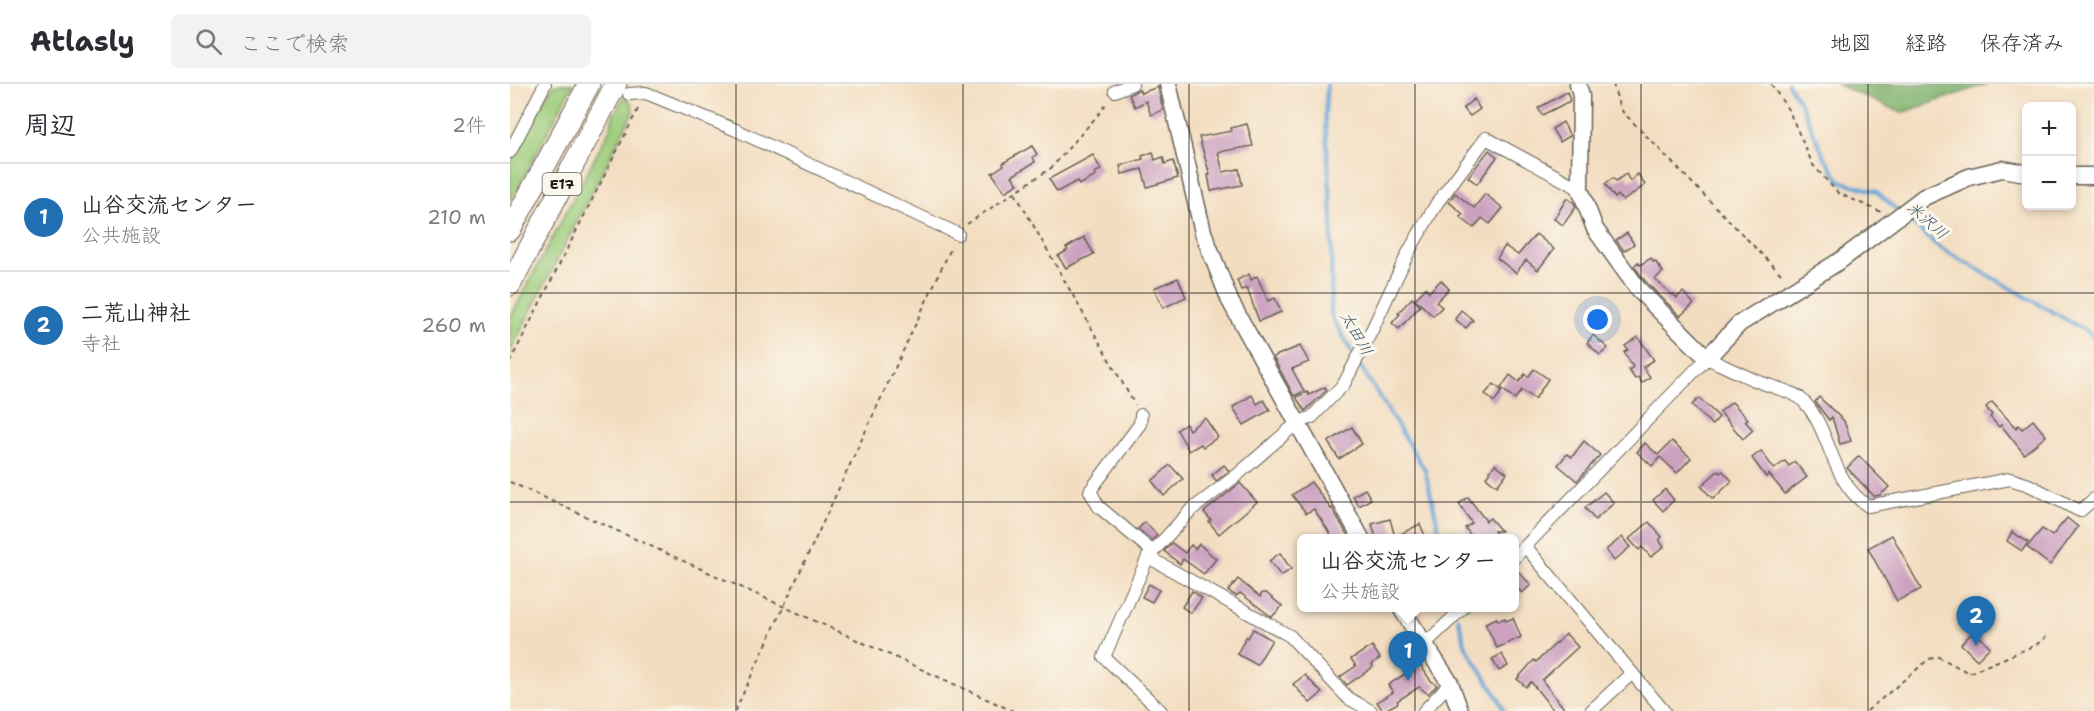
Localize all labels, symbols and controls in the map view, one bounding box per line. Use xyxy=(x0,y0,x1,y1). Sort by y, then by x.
search box xyxy=(171,14,591,68)
text: Atlasly xyxy=(30,22,135,60)
icon: search xyxy=(192,25,225,58)
text: ここで検索 xyxy=(240,29,350,58)
text: 地図 xyxy=(1830,29,1872,57)
text: 経路 xyxy=(1905,29,1947,57)
text: 保存済み xyxy=(1980,29,2064,57)
map controls xyxy=(2022,102,2076,210)
button: + xyxy=(2022,102,2076,156)
text: 周辺 xyxy=(24,107,76,142)
text: 2件 xyxy=(452,112,486,138)
button: − xyxy=(2022,156,2076,210)
road number: E17 xyxy=(542,173,582,195)
text: 山谷交流センター xyxy=(81,190,257,219)
water label: 米沢川 xyxy=(1903,197,1953,244)
text: 1 xyxy=(39,204,48,230)
text: 210 m xyxy=(427,204,486,230)
text: 公共施設 xyxy=(81,222,161,248)
text: 二荒山神社 xyxy=(81,298,191,327)
your location xyxy=(1583,305,1612,334)
water label: 太田川 xyxy=(1335,307,1378,359)
text: 2 xyxy=(37,312,51,338)
text: 260 m xyxy=(421,312,486,338)
text: 寺社 xyxy=(81,330,121,356)
popup xyxy=(1297,534,1519,612)
text: 山谷交流センター xyxy=(1320,546,1496,575)
text: 公共施設 xyxy=(1320,578,1400,604)
pin: 2 xyxy=(1956,596,1996,646)
pin: 1 xyxy=(1388,632,1428,681)

